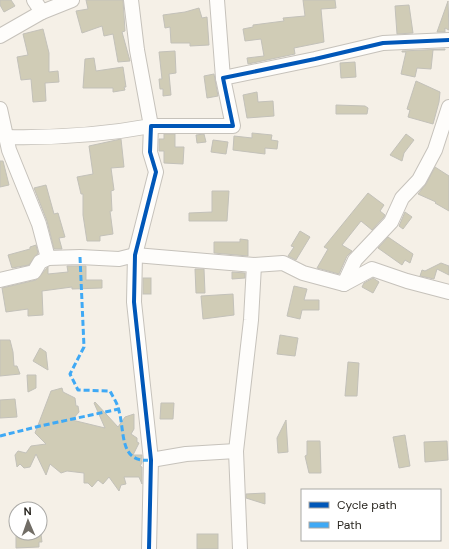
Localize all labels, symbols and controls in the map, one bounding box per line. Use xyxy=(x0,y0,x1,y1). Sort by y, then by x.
legend xyxy=(301,489,441,541)
text: Cycle path xyxy=(337,497,397,513)
north arrow xyxy=(8,501,48,541)
text: N xyxy=(23,504,32,518)
text: Path xyxy=(337,517,362,533)

